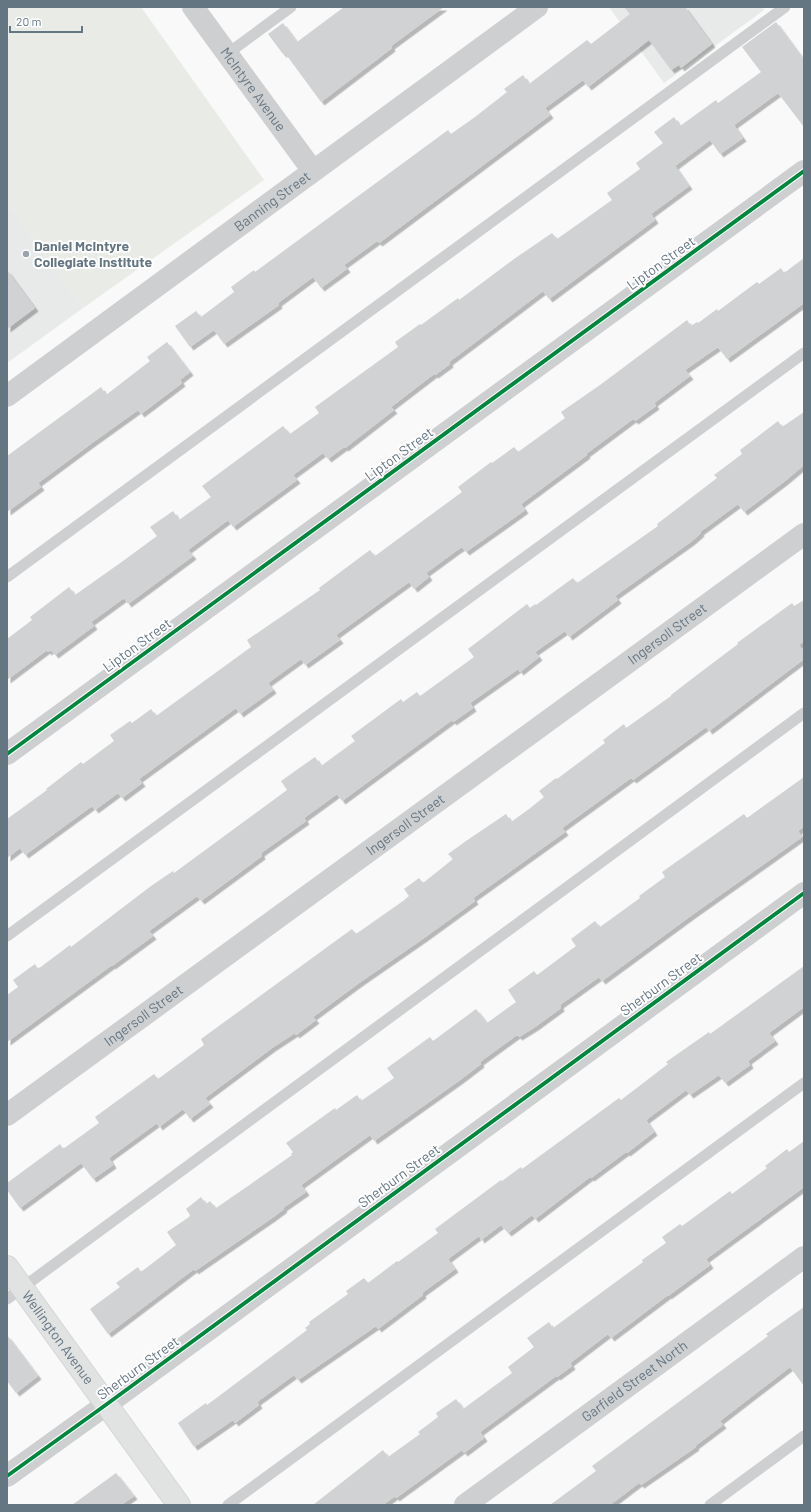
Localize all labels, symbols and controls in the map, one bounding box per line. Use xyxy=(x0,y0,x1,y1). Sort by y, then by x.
scale bar xyxy=(10,8,82,34)
text: 20 m xyxy=(16,14,42,28)
street label: McIntyre Avenue xyxy=(217,44,290,134)
street label: Banning Street xyxy=(230,167,314,235)
street label: Lipton Street xyxy=(623,232,698,293)
place label: Daniel McIntyre Collegiate Institute xyxy=(34,237,152,270)
marker: Daniel McIntyre Collegiate Institute xyxy=(21,249,31,259)
street label: Lipton Street xyxy=(361,423,436,484)
street label: Ingersoll Street xyxy=(624,599,710,668)
street label: Lipton Street xyxy=(99,614,174,675)
street label: Ingersoll Street xyxy=(362,790,448,858)
street label: Sherburn Street xyxy=(616,948,705,1019)
street label: Ingersoll Street xyxy=(101,981,186,1049)
street label: Sherburn Street xyxy=(354,1140,443,1211)
street label: Wellington Avenue xyxy=(19,1287,98,1387)
street label: Sherburn Street xyxy=(93,1332,182,1403)
street label: Garfield Street North xyxy=(578,1336,690,1425)

